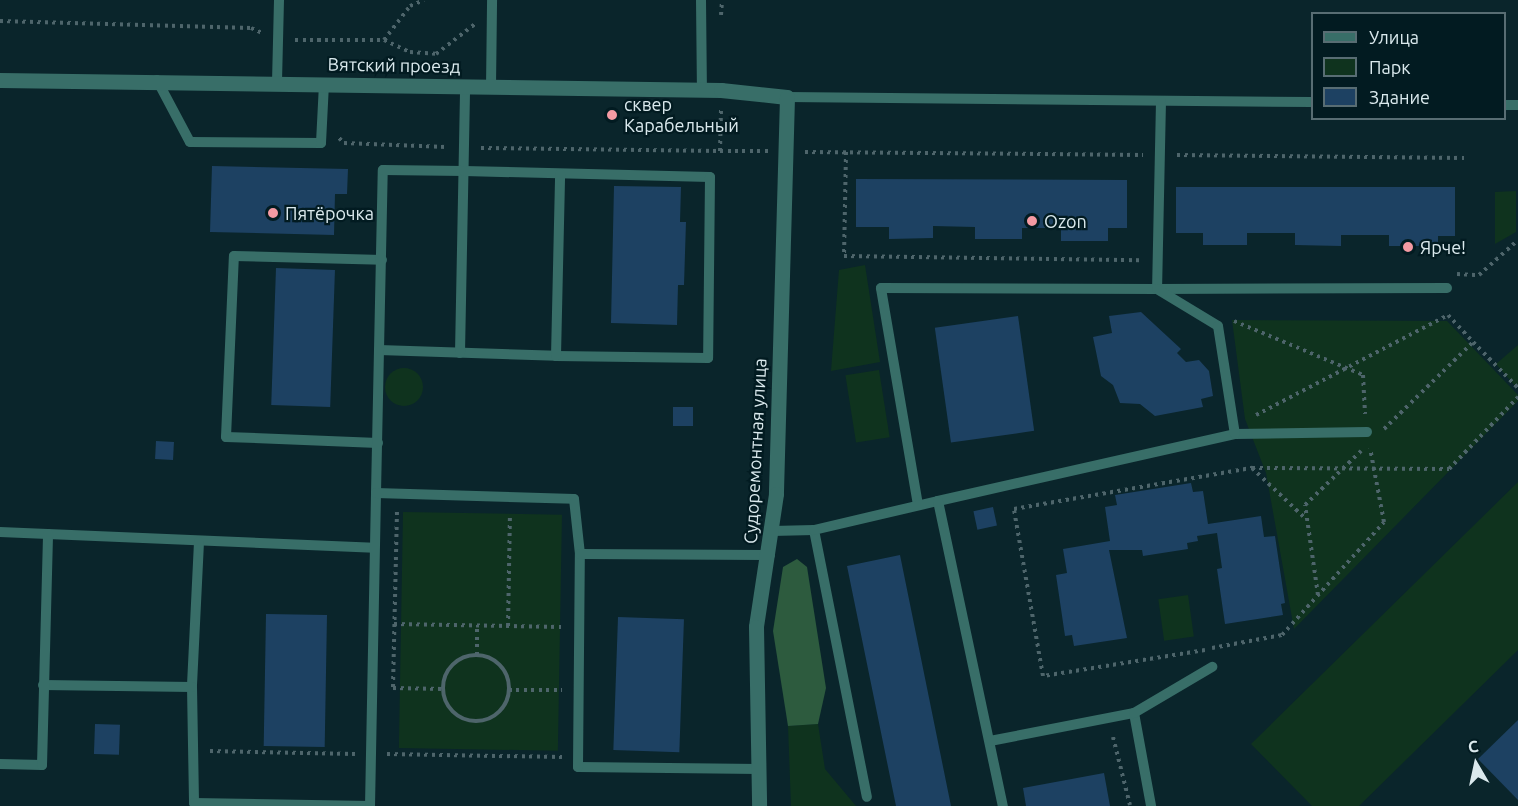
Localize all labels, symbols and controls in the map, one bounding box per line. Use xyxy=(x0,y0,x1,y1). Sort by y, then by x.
legend xyxy=(1311,12,1506,120)
text: Улица xyxy=(1369,27,1419,47)
street label: Вятский проезд xyxy=(327,53,461,77)
text: Парк xyxy=(1369,57,1410,77)
text: Здание xyxy=(1369,87,1430,107)
place label: сквер Карабельный xyxy=(624,94,739,136)
marker: сквер Карабельный xyxy=(605,108,619,122)
place label: Пятёрочка xyxy=(285,202,374,224)
marker: Пятёрочка xyxy=(266,206,280,220)
place label: Ozon xyxy=(1044,210,1087,232)
marker: Ozon xyxy=(1025,214,1039,228)
place label: Ярче! xyxy=(1420,236,1466,258)
marker: Ярче! xyxy=(1401,240,1415,254)
street label: Судоремонтная улица xyxy=(739,358,771,544)
north arrow xyxy=(1446,734,1506,794)
text: С xyxy=(1467,737,1480,756)

